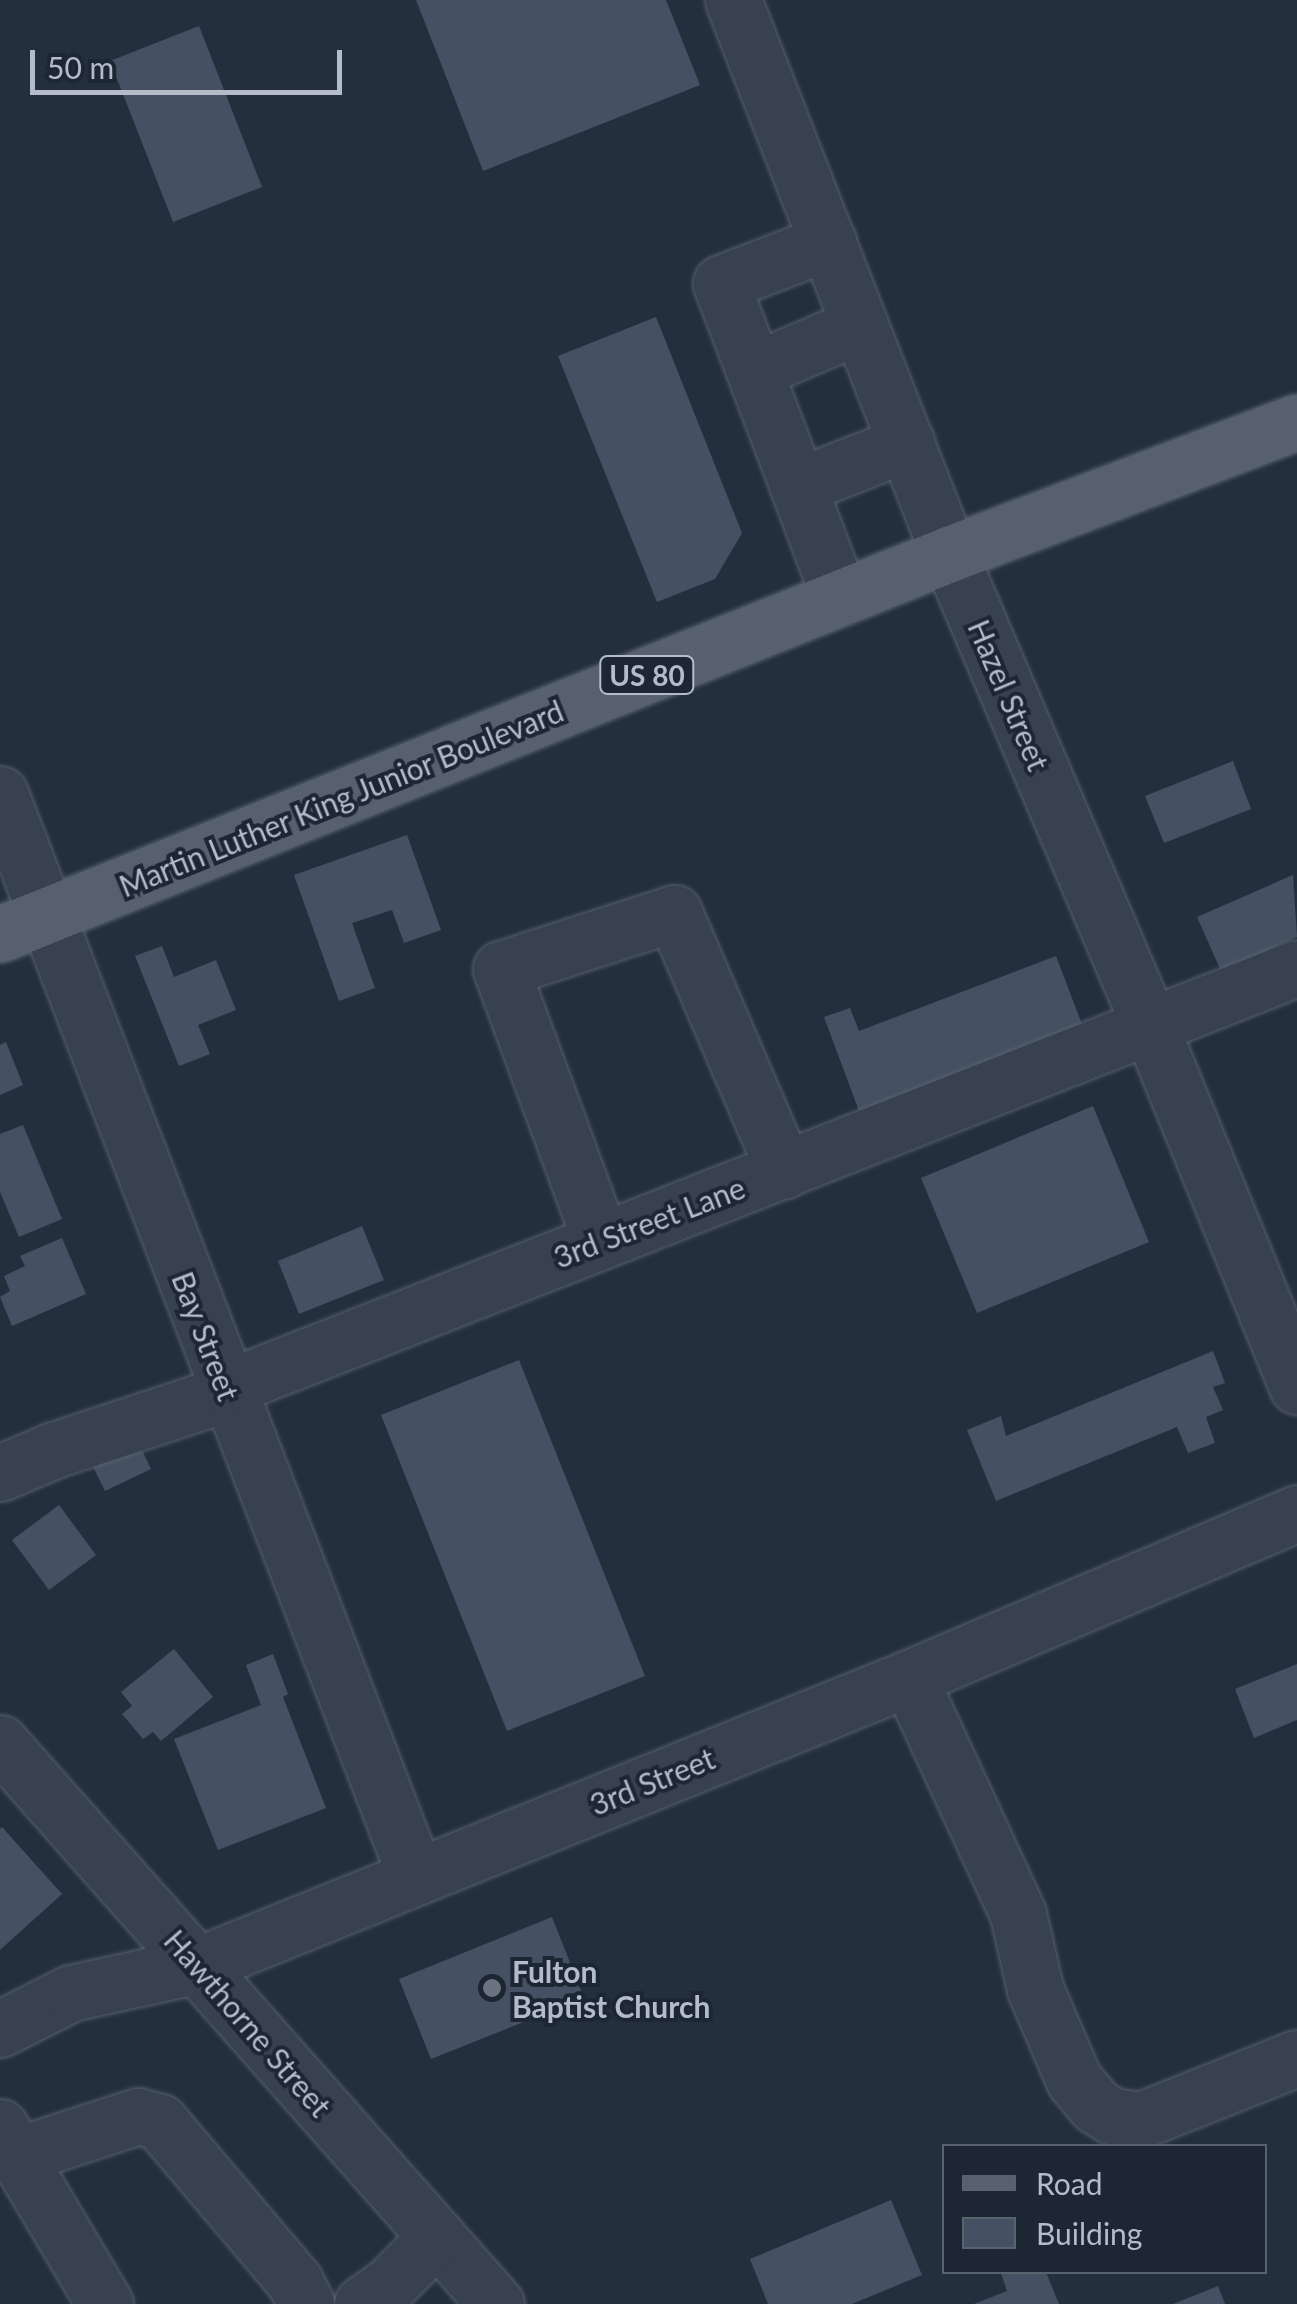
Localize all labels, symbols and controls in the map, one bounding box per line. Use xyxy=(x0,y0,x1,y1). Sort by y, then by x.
scale bar xyxy=(35,30,348,92)
text: 50 m xyxy=(47,49,114,85)
street label: Hazel Street xyxy=(961,614,1057,776)
road number: US 80 xyxy=(597,652,697,698)
street label: Martin Luther King Junior Boulevard xyxy=(113,692,569,904)
street label: 3rd Street Lane xyxy=(548,1169,750,1275)
street label: Bay Street xyxy=(165,1266,247,1406)
street label: 3rd Street xyxy=(584,1740,720,1822)
street label: Hawthorne Street xyxy=(157,1922,339,2124)
place label: Fulton Baptist Church xyxy=(512,1953,710,2024)
marker: Fulton Baptist Church xyxy=(481,1977,503,1999)
legend xyxy=(942,2144,1267,2274)
text: Road xyxy=(1036,2165,1103,2201)
text: Building xyxy=(1036,2215,1142,2251)

